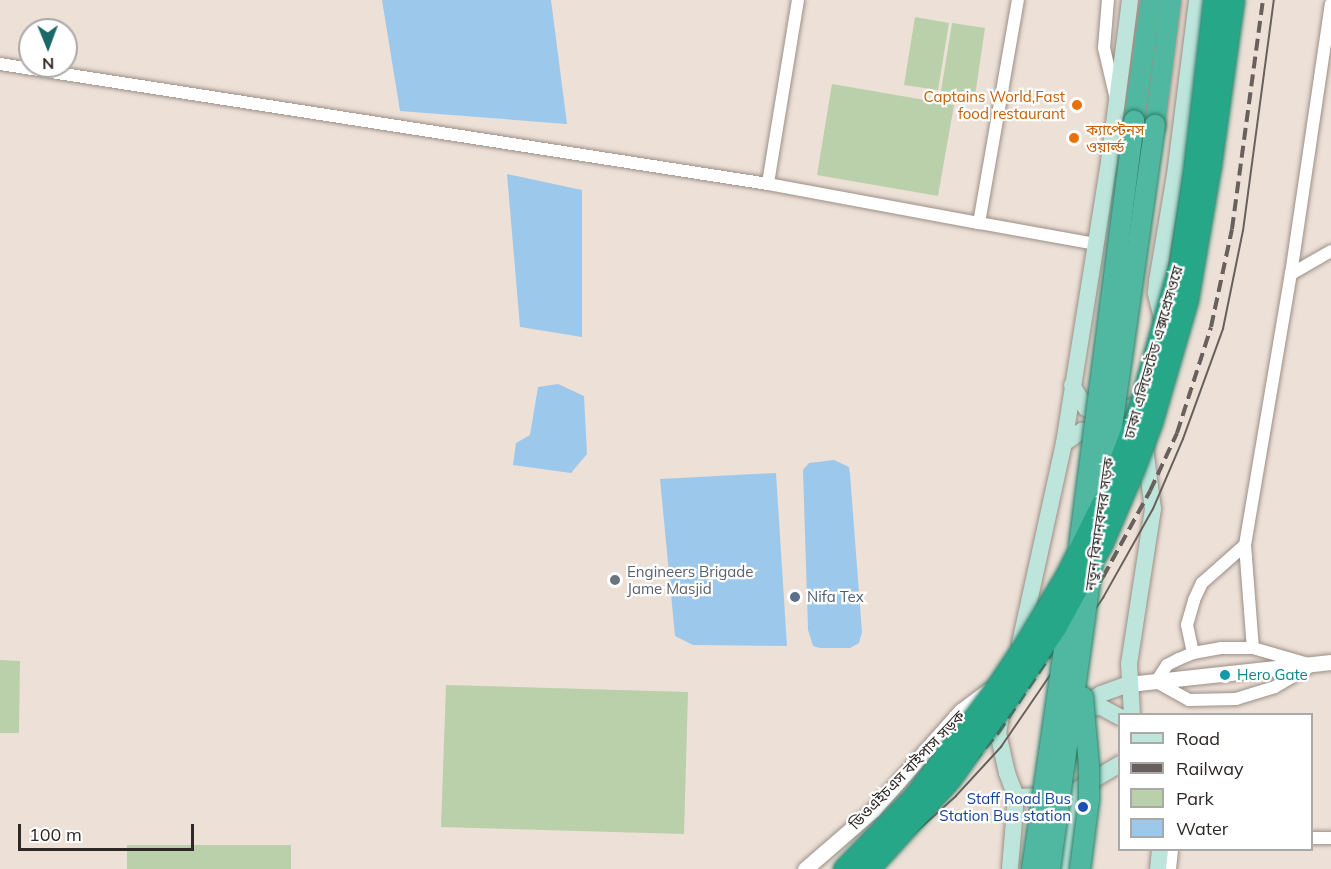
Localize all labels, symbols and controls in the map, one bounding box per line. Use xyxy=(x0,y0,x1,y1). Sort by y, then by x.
north arrow xyxy=(18,18,78,78)
text: N xyxy=(42,54,54,74)
place label: Captains World,Fast food restaurant xyxy=(924,87,1065,122)
marker: Captains World,Fast food restaurant xyxy=(1070,98,1084,112)
place label: ক্যাপ্টেনস ওয়ার্ল্ড xyxy=(1086,120,1144,155)
marker: ক্যাপ্টেনস ওয়ার্ল্ড xyxy=(1067,131,1081,145)
street label: ঢাকা এলিভেটেড এক্সপ্রেসওয়ে xyxy=(1120,264,1186,440)
street label: নতুন বিমানবন্দর সড়ক xyxy=(1081,456,1117,592)
place label: Engineers Brigade Jame Masjid xyxy=(627,562,753,597)
marker: Engineers Brigade Jame Masjid xyxy=(608,573,622,587)
place label: Nifa Tex xyxy=(807,588,864,606)
marker: Nifa Tex xyxy=(788,590,802,604)
place label: Hero Gate xyxy=(1237,666,1308,684)
marker: Hero Gate xyxy=(1218,668,1232,682)
street label: ডিওএইচএস বাইপাস সড়ক xyxy=(846,707,968,833)
legend xyxy=(1118,713,1313,851)
text: Road xyxy=(1176,727,1220,750)
text: Railway xyxy=(1176,757,1244,780)
text: Park xyxy=(1176,787,1214,810)
place label: Staff Road Bus Station Bus station xyxy=(939,789,1071,824)
marker: Staff Road Bus Station Bus station xyxy=(1076,800,1090,814)
scale bar xyxy=(21,812,196,850)
text: Water xyxy=(1176,817,1228,840)
text: 100 m xyxy=(29,823,82,846)

